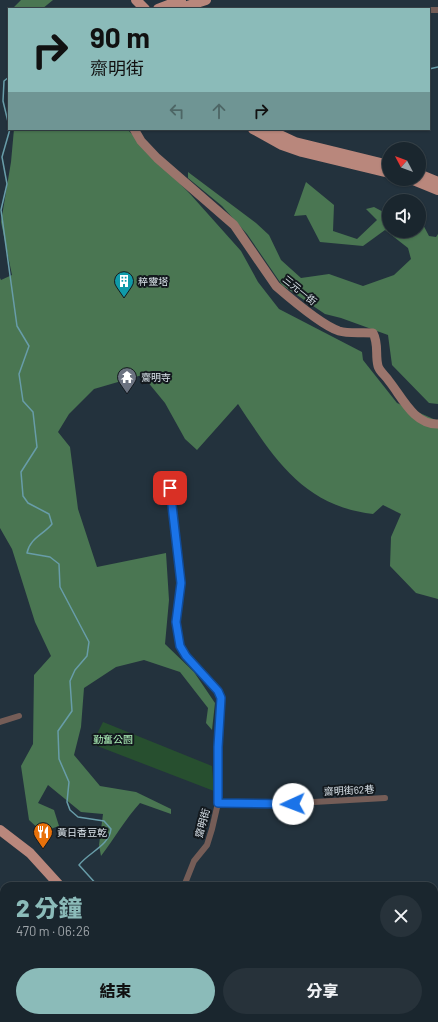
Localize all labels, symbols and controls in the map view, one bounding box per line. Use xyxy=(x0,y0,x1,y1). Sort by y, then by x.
text: 90 m xyxy=(90,20,150,54)
icon: right xyxy=(24,24,76,76)
text: 齋明街 xyxy=(90,57,144,79)
icon: left xyxy=(166,100,188,122)
icon: ahead xyxy=(208,100,230,122)
icon: right xyxy=(250,100,272,122)
north arrow xyxy=(382,142,426,186)
map controls xyxy=(382,142,426,238)
button: sound xyxy=(382,194,426,238)
building icon: 粹靈塔 xyxy=(113,270,135,298)
street label: 三元一街 xyxy=(281,273,319,307)
place label: 粹靈塔 xyxy=(138,275,168,287)
temple icon: 齋明寺 xyxy=(116,366,138,394)
place label: 齋明寺 xyxy=(141,371,171,383)
pin xyxy=(153,471,187,505)
icon: arrive xyxy=(159,477,181,499)
park label: 勤奮公園 xyxy=(93,733,133,745)
position arrow xyxy=(272,783,314,825)
street label: 齋明街62巷 xyxy=(323,783,375,797)
street label: 齋明街 xyxy=(192,807,212,839)
restaurant icon: 黃日香豆乾 xyxy=(32,821,54,849)
place label: 黃日香豆乾 xyxy=(57,826,107,838)
text: 2 分鐘 xyxy=(16,893,82,922)
button: close xyxy=(380,895,422,937)
text: 470 m · 06:26 xyxy=(16,923,90,939)
button: 結束 xyxy=(16,968,215,1014)
button: 分享 xyxy=(223,968,422,1014)

